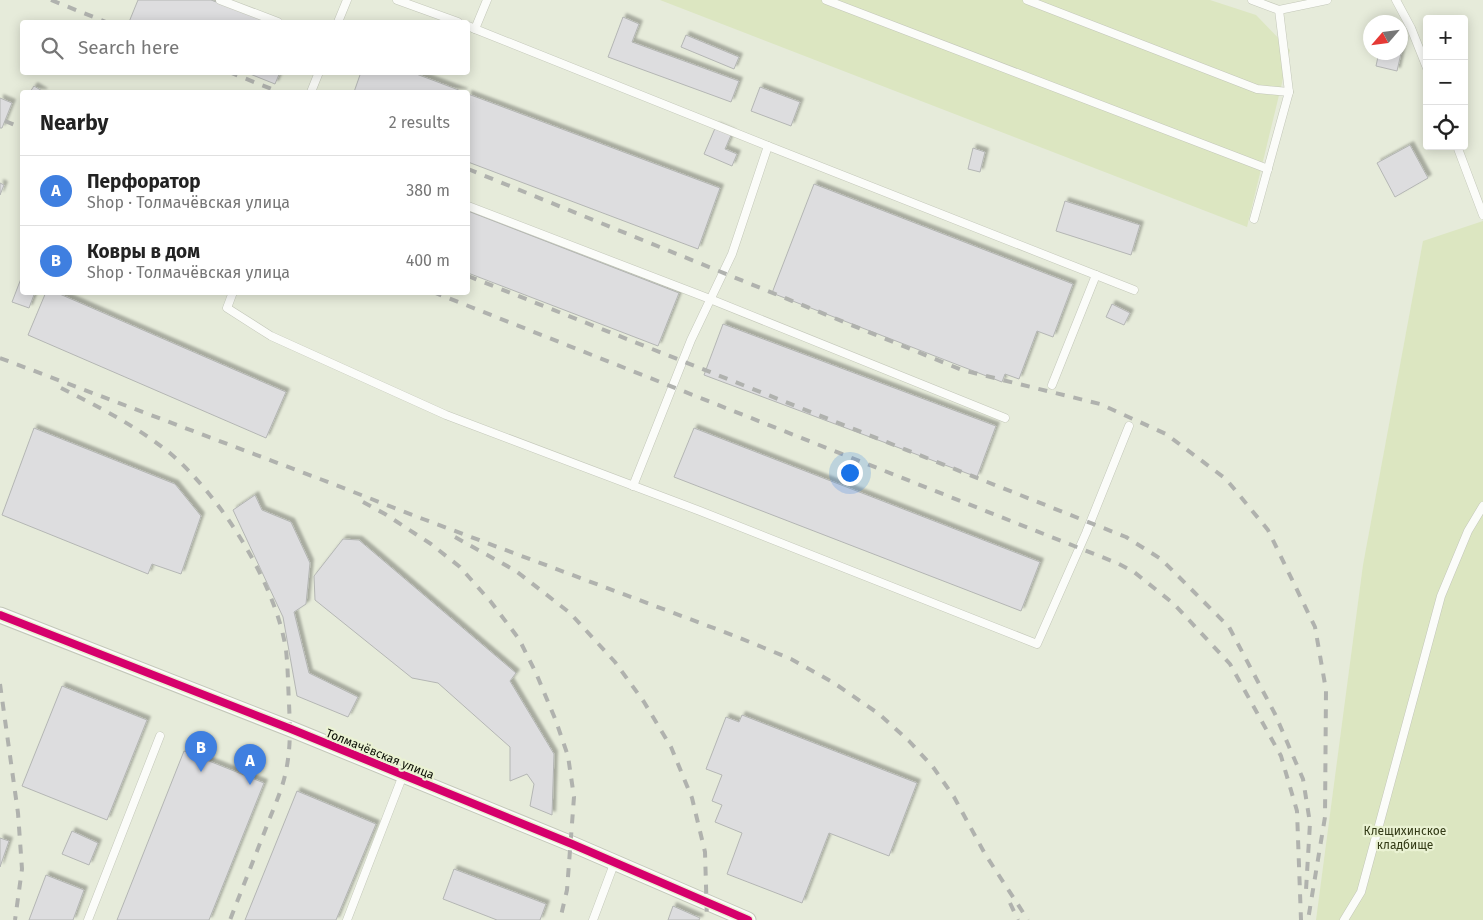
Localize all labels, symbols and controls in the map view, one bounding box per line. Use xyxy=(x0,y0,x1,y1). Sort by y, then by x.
north arrow xyxy=(1363,15,1408,60)
map controls xyxy=(1423,15,1468,150)
button: + xyxy=(1423,15,1468,60)
search box xyxy=(20,20,470,75)
icon: search xyxy=(38,34,66,62)
text: Search here xyxy=(78,36,179,59)
button: − xyxy=(1423,60,1468,105)
button: locate xyxy=(1423,105,1468,150)
text: Nearby xyxy=(40,110,108,136)
text: 2 results xyxy=(389,113,450,132)
text: Перфоратор xyxy=(87,170,201,193)
text: A xyxy=(51,181,61,200)
text: 380 m xyxy=(406,181,450,200)
text: Shop · Толмачёвская улица xyxy=(87,193,290,212)
text: Ковры в дом xyxy=(87,240,200,263)
text: B xyxy=(51,251,61,270)
text: 400 m xyxy=(406,251,450,270)
text: Shop · Толмачёвская улица xyxy=(87,263,290,282)
your location xyxy=(837,460,863,486)
street label: Толмачёвская улица xyxy=(324,726,436,782)
pin: B xyxy=(185,731,217,772)
pin: A xyxy=(234,744,266,785)
park label: Клещихинское кладбище xyxy=(1364,824,1446,852)

